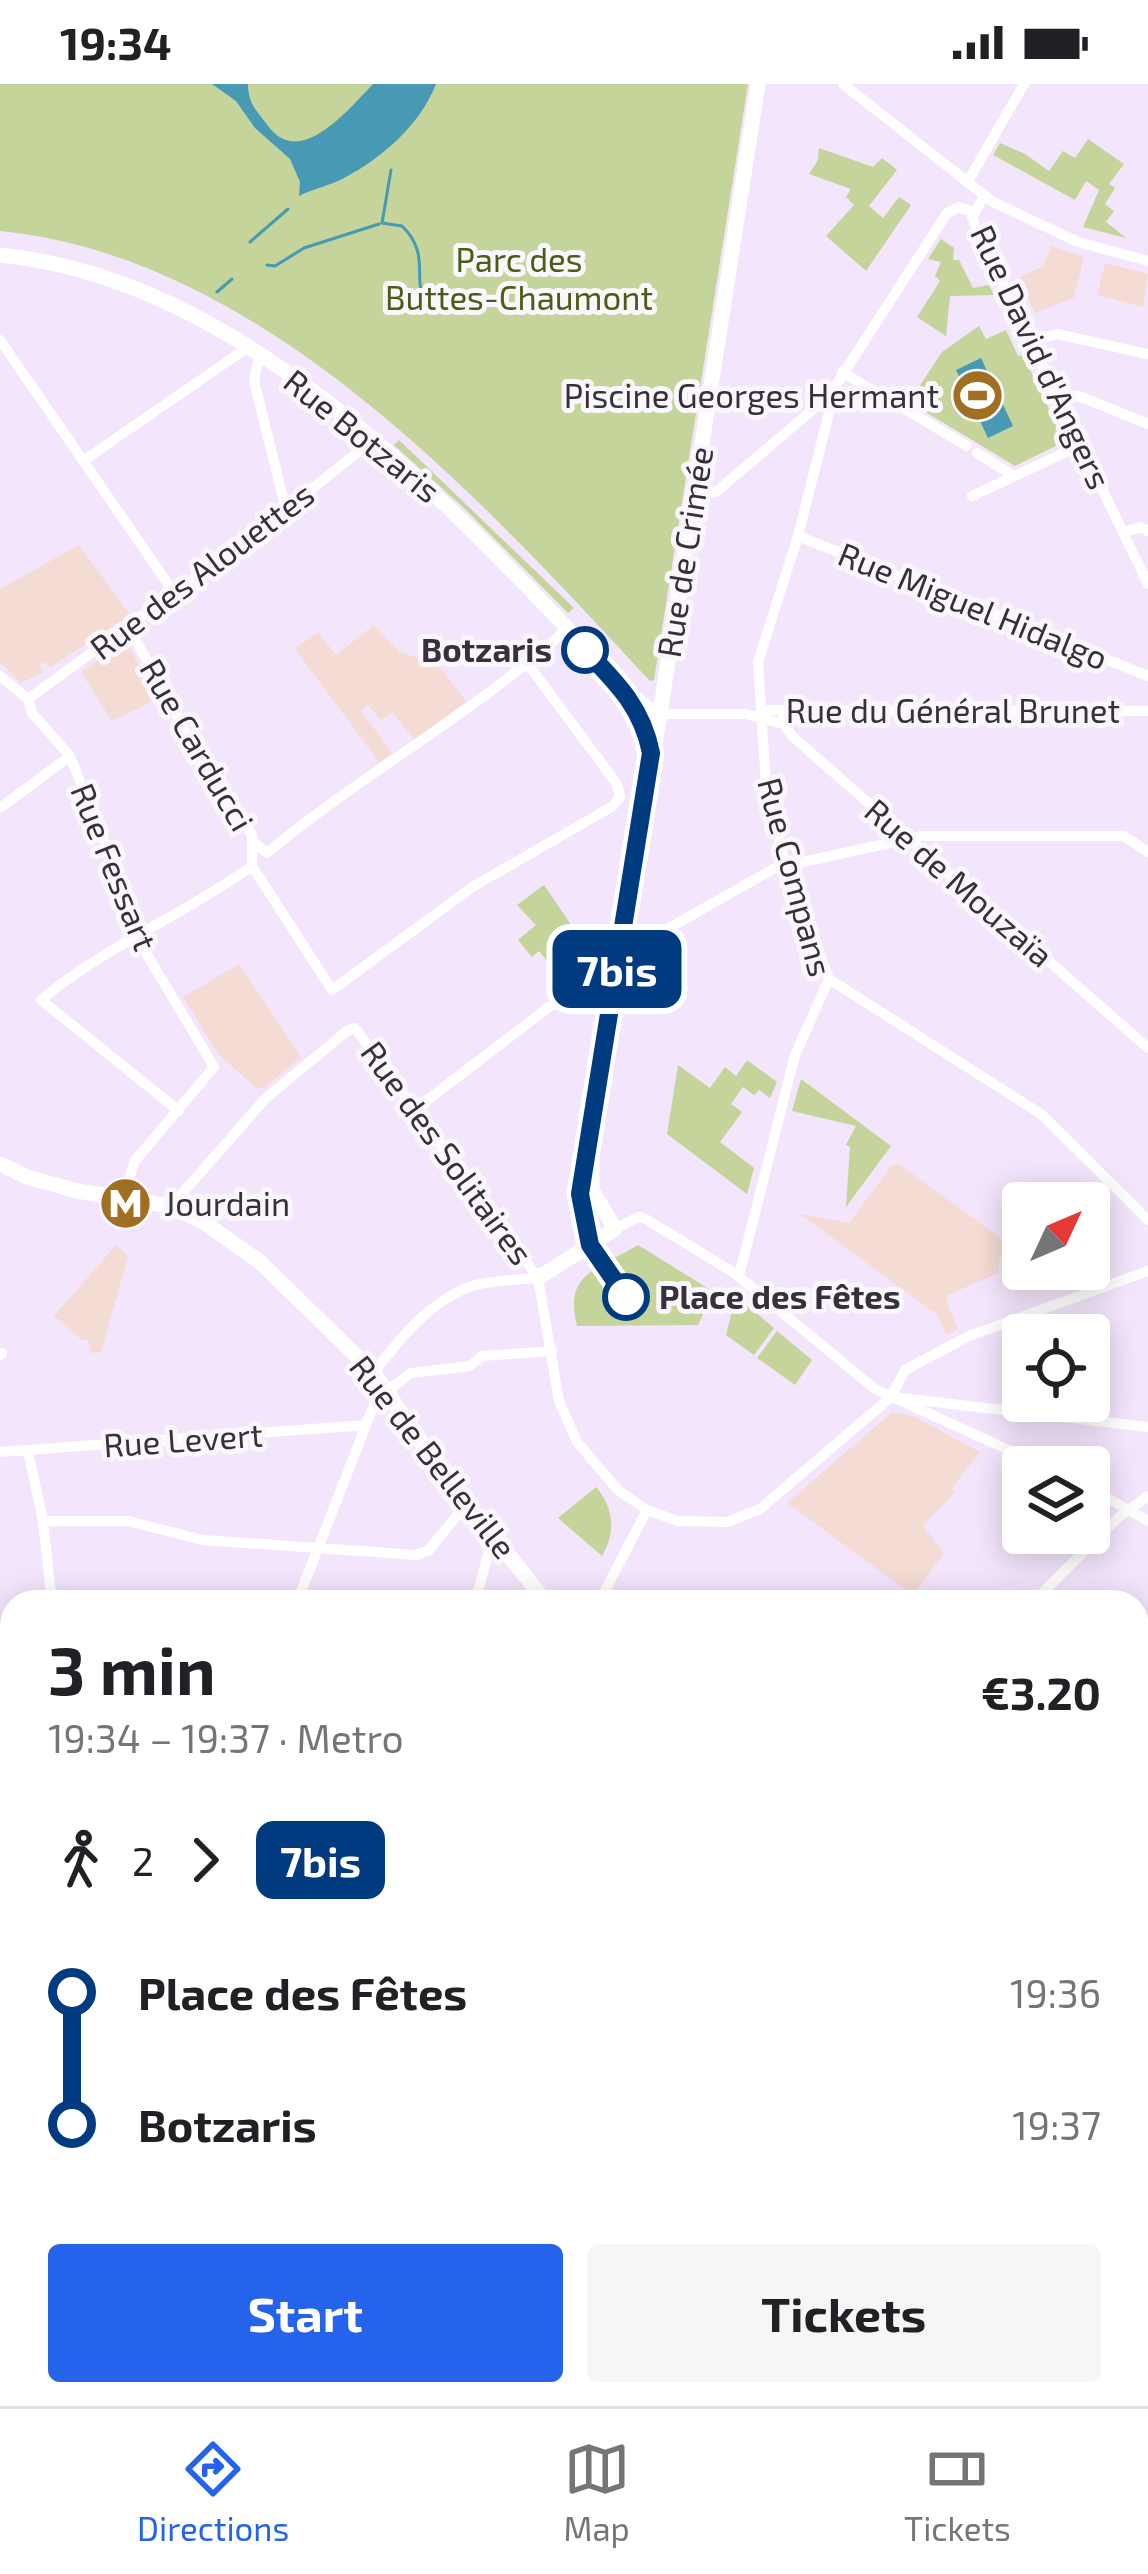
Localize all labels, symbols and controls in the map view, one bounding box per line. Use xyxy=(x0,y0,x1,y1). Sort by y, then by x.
text: 19:34 xyxy=(60,15,172,69)
street label: Rue David d'Angers xyxy=(963,218,1121,495)
park label: Parc des Buttes-Chaumont xyxy=(385,239,653,317)
street label: Rue Botzaris xyxy=(277,360,449,510)
sports icon: Piscine Georges Hermant xyxy=(950,368,1006,424)
place label: Piscine Georges Hermant xyxy=(564,375,939,415)
street label: Rue de Crimée xyxy=(648,444,720,660)
street label: Rue des Alouettes xyxy=(82,473,321,667)
street label: Rue Miguel Hidalgo xyxy=(833,533,1114,677)
marker: Botzaris xyxy=(563,628,607,672)
place label: Botzaris xyxy=(421,629,552,669)
street label: Rue Carducci xyxy=(133,651,263,838)
street label: Rue du Général Brunet xyxy=(786,690,1120,730)
street label: Rue Compans xyxy=(750,773,842,980)
street label: Rue Fessart xyxy=(63,777,167,956)
street label: Rue de Mouzaïa xyxy=(857,790,1062,975)
line badge: 7bis xyxy=(533,930,701,1008)
text: 7bis xyxy=(576,944,658,994)
street label: Rue des Solitaires xyxy=(353,1033,542,1272)
metro station icon: Jourdain xyxy=(97,1176,153,1232)
north arrow xyxy=(1002,1182,1110,1290)
map controls xyxy=(1002,1182,1110,1554)
place label: Jourdain xyxy=(164,1183,290,1223)
marker: Place des Fêtes xyxy=(604,1275,648,1319)
place label: Place des Fêtes xyxy=(659,1276,900,1316)
button: locate xyxy=(1002,1314,1110,1422)
street label: Rue de Belleville xyxy=(342,1347,525,1566)
street label: Rue Levert xyxy=(102,1413,264,1465)
button: layers xyxy=(1002,1446,1110,1554)
text: 3 min xyxy=(48,1629,216,1708)
text: €3.20 xyxy=(981,1665,1101,1719)
text: 19:34 – 19:37 · Metro xyxy=(48,1714,404,1761)
icon: walk xyxy=(48,1827,114,1893)
icon: forward xyxy=(172,1827,238,1893)
text: 7bis xyxy=(280,1835,361,1885)
text: 2 xyxy=(132,1837,154,1884)
text: Place des Fêtes xyxy=(138,1965,467,2019)
text: 19:36 xyxy=(1010,1969,1101,2016)
text: Botzaris xyxy=(138,2097,317,2151)
text: 19:37 xyxy=(1012,2101,1101,2148)
button: Start xyxy=(48,2244,563,2382)
button: Tickets xyxy=(587,2244,1101,2382)
tab: Directions xyxy=(137,2436,289,2548)
tab: Map xyxy=(564,2436,630,2548)
tab: Tickets xyxy=(904,2436,1011,2548)

